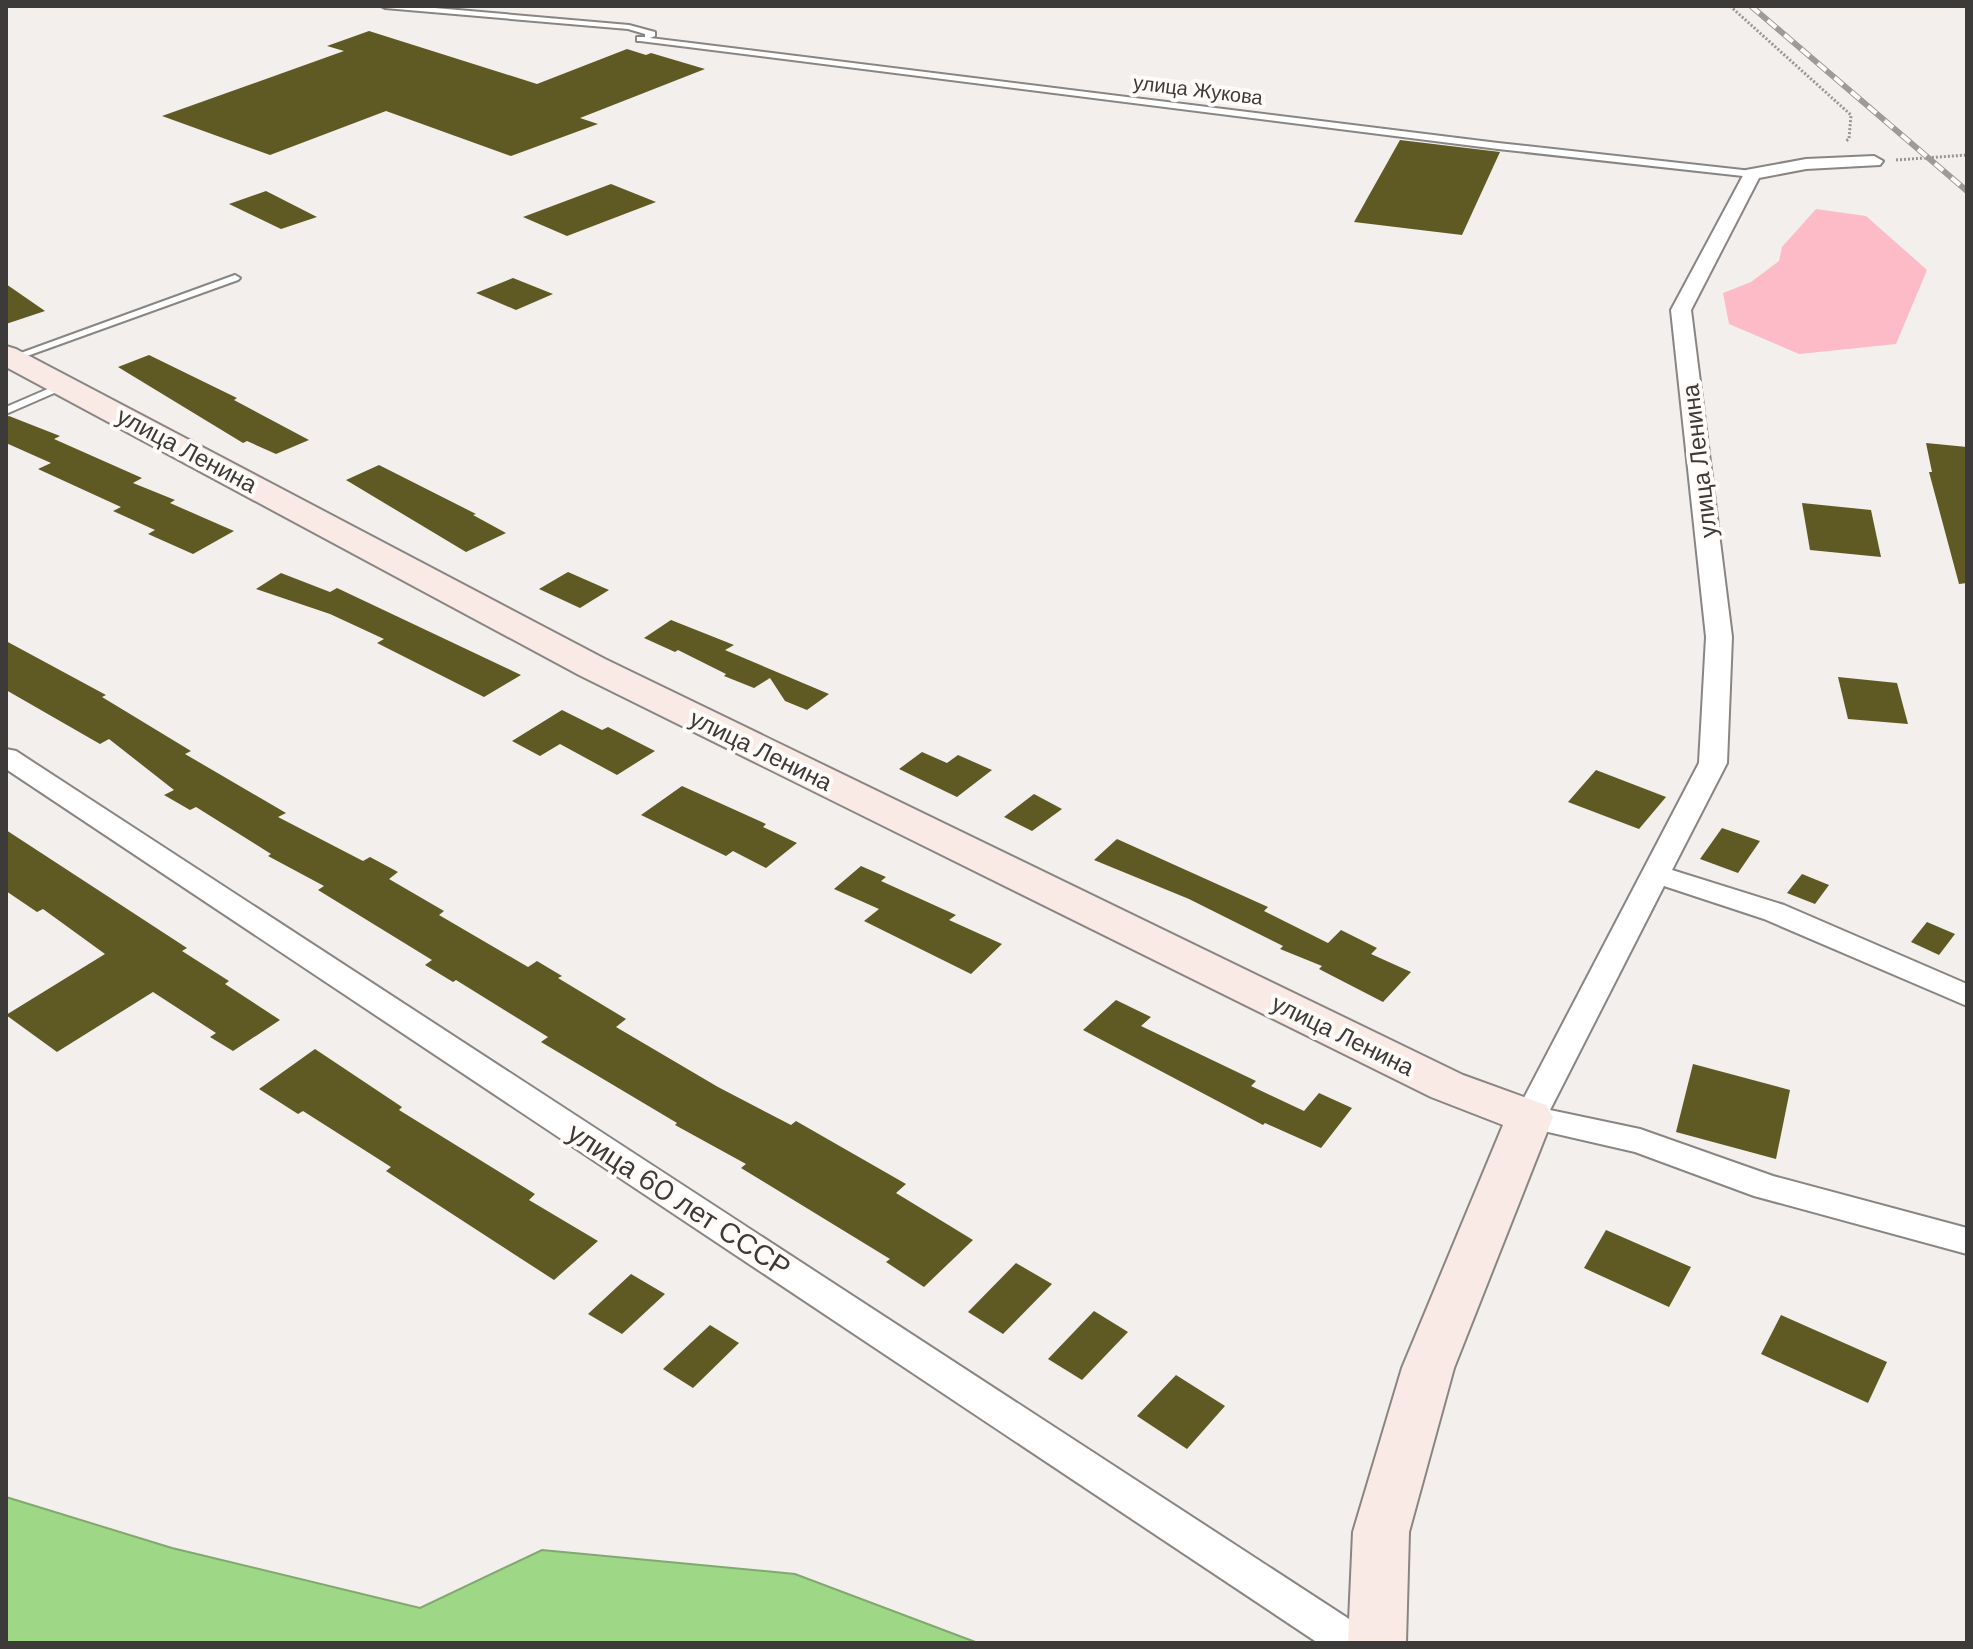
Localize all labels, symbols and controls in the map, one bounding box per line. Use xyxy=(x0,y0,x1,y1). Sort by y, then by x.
street label: улица Жукова xyxy=(1132,69,1265,111)
street label: улица Ленина xyxy=(1674,382,1724,540)
street label: улица Ленина xyxy=(111,400,263,500)
street label: улица Ленина xyxy=(685,702,838,798)
street label: улица Ленина xyxy=(1267,987,1420,1083)
street label: улица 60 лет СССР xyxy=(560,1114,798,1286)

